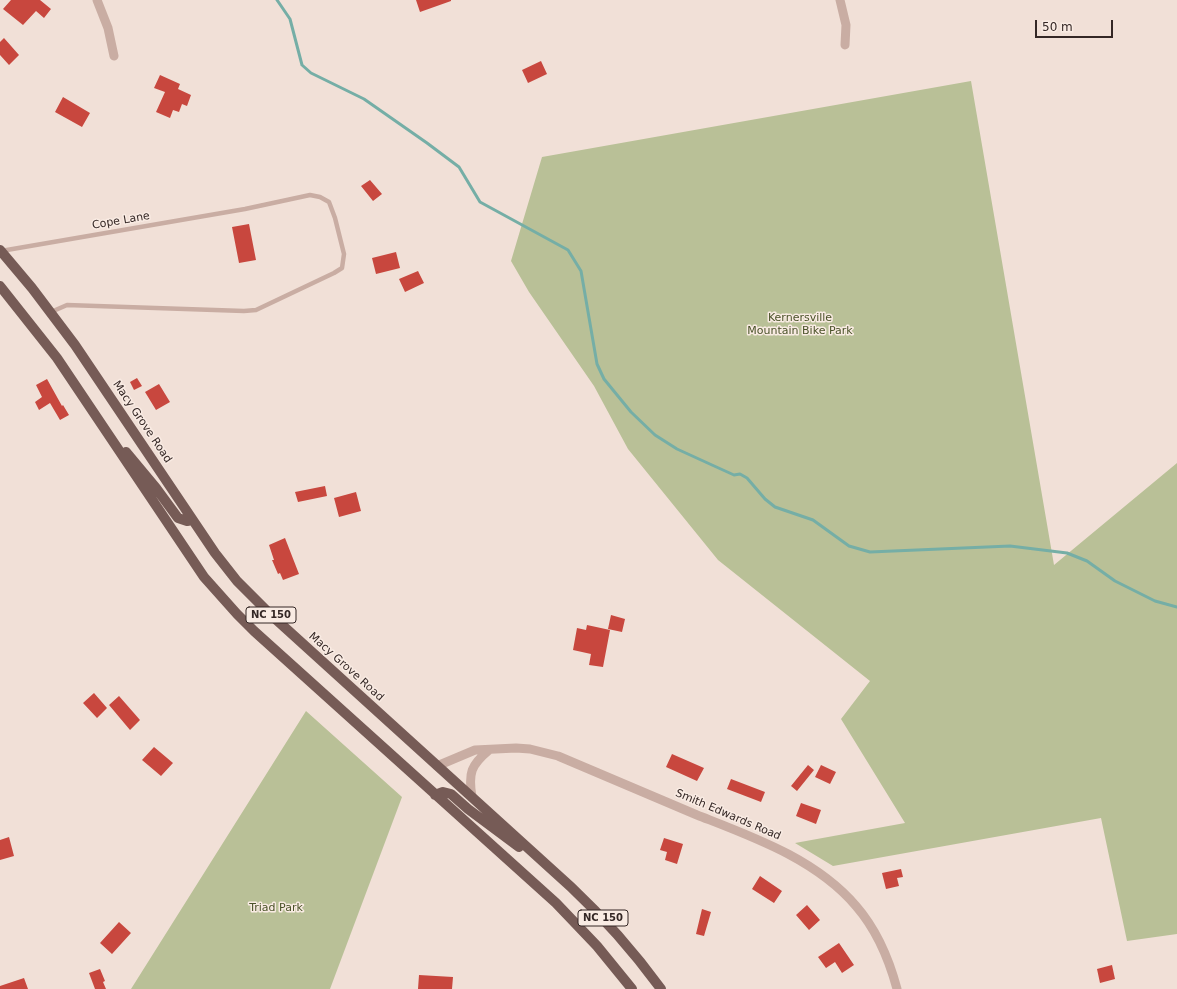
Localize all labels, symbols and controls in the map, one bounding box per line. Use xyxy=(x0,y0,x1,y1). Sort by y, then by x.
scale bar xyxy=(1037,12,1115,38)
text: 50 m xyxy=(1042,20,1073,34)
street label: Cope Lane xyxy=(91,209,151,233)
park label: Kernersville Mountain Bike Park xyxy=(747,311,853,337)
street label: Macy Grove Road xyxy=(110,378,174,466)
road number: NC 150 xyxy=(246,607,296,623)
street label: Macy Grove Road xyxy=(306,630,386,704)
street label: Smith Edwards Road xyxy=(673,787,783,843)
park label: Triad Park xyxy=(249,901,303,915)
road number: NC 150 xyxy=(578,910,628,926)

